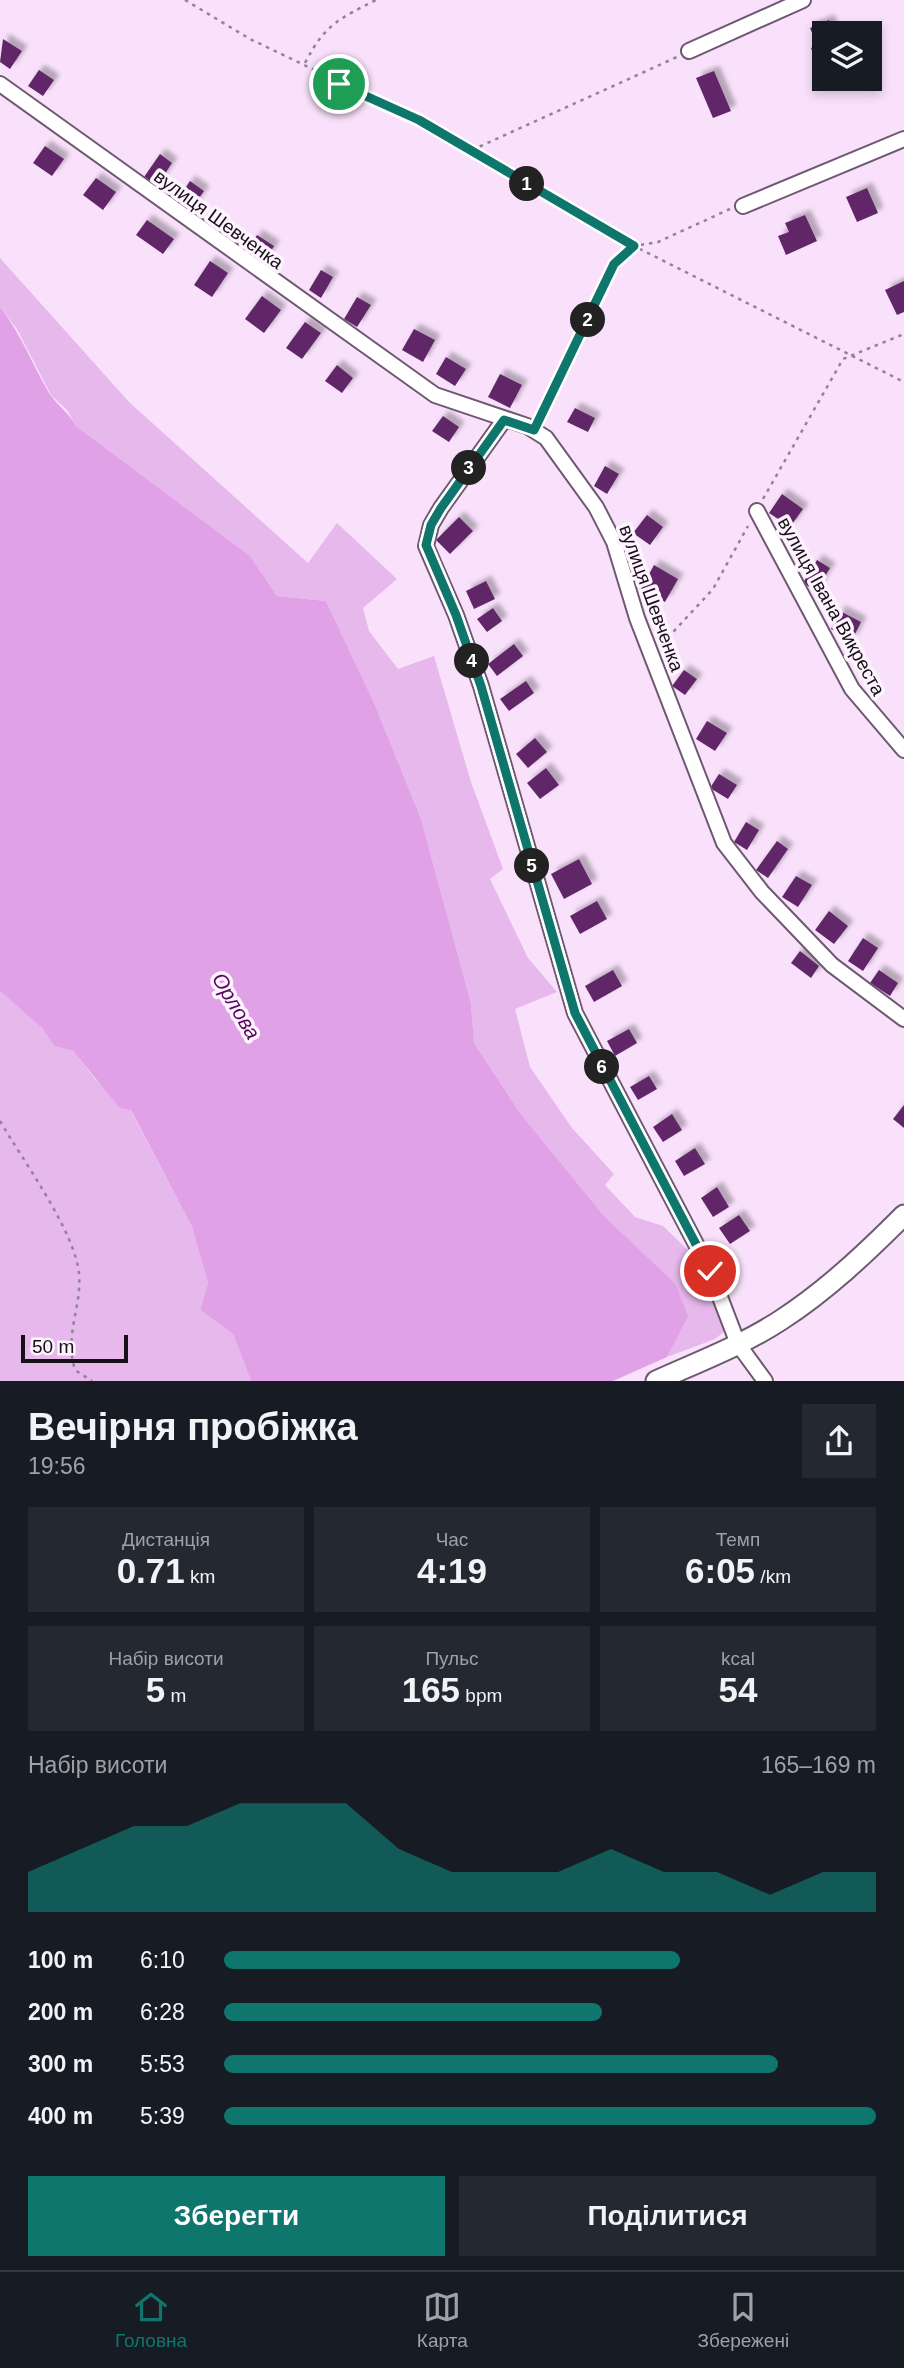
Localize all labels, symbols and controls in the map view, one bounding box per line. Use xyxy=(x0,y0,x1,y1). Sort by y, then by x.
map controls xyxy=(812,21,882,91)
button: layers xyxy=(812,21,882,91)
pin xyxy=(309,54,369,114)
icon: arrive xyxy=(320,65,358,103)
street label: вулиця Шевченка xyxy=(150,166,288,274)
pin: 1 xyxy=(510,166,544,202)
text: 1 xyxy=(521,173,532,194)
pin: 2 xyxy=(570,302,606,338)
text: 2 xyxy=(582,309,593,330)
pin: 3 xyxy=(452,450,486,486)
text: 3 xyxy=(463,457,474,478)
street label: вулиця Івана Викреста xyxy=(774,514,889,699)
street label: вулиця Шевченка xyxy=(615,522,688,675)
pin: 4 xyxy=(454,644,490,678)
text: 4 xyxy=(466,650,477,671)
pin: 5 xyxy=(514,848,550,884)
text: 5 xyxy=(526,855,537,876)
water label: Орлова xyxy=(208,968,265,1043)
pin: 6 xyxy=(584,1050,620,1084)
text: 6 xyxy=(596,1056,607,1077)
pin xyxy=(680,1241,740,1301)
icon: check xyxy=(691,1252,729,1290)
scale bar xyxy=(21,1332,128,1364)
text: 50 m xyxy=(32,1336,74,1357)
button: share xyxy=(802,1404,876,1478)
text: Вечірня пробіжка xyxy=(28,1406,358,1448)
text: 19:56 xyxy=(28,1453,86,1479)
text: Дистанція xyxy=(122,1529,210,1550)
text: Час xyxy=(436,1529,468,1550)
text: Темп xyxy=(716,1529,760,1550)
text: 0.71 xyxy=(117,1551,185,1590)
text: 4:19 xyxy=(417,1551,487,1590)
text: 6:05 xyxy=(685,1551,755,1590)
text: km xyxy=(185,1566,215,1587)
text: /km xyxy=(755,1566,791,1587)
text: Набір висоти xyxy=(108,1648,224,1669)
text: Пульс xyxy=(425,1648,479,1669)
text: kcal xyxy=(721,1648,755,1669)
text: 5 xyxy=(146,1670,165,1709)
text: 165 xyxy=(402,1670,460,1709)
text: 54 xyxy=(719,1670,757,1709)
text: m xyxy=(165,1685,186,1706)
text: bpm xyxy=(460,1685,502,1706)
text: Набір висоти xyxy=(28,1752,167,1778)
text: 165–169 m xyxy=(761,1752,876,1778)
text: 100 m xyxy=(28,1947,93,1973)
text: 6:10 xyxy=(140,1947,185,1973)
text: 200 m xyxy=(28,1999,93,2025)
text: 6:28 xyxy=(140,1999,185,2025)
text: 300 m xyxy=(28,2051,93,2077)
text: 5:53 xyxy=(140,2051,185,2077)
text: 400 m xyxy=(28,2103,93,2129)
text: 5:39 xyxy=(140,2103,185,2129)
button: Зберегти xyxy=(28,2176,445,2256)
button: Поділитися xyxy=(459,2176,876,2256)
tab: Головна xyxy=(115,2288,187,2352)
tab: Карта xyxy=(417,2288,468,2352)
tab: Збережені xyxy=(697,2288,789,2352)

